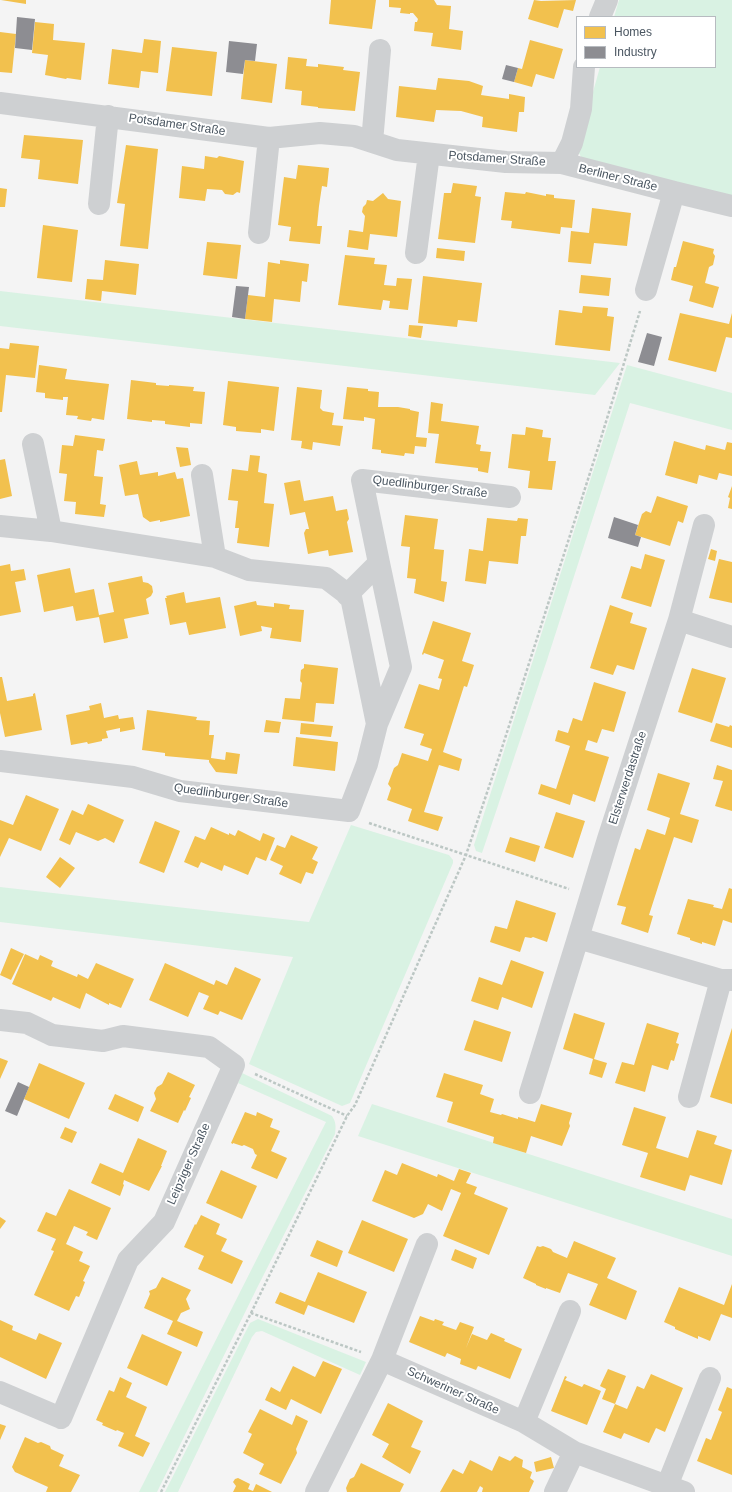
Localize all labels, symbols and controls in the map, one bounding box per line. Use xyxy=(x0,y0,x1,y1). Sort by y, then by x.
legend xyxy=(576,16,716,68)
text: Homes xyxy=(614,25,652,39)
text: Industry xyxy=(614,45,657,59)
street label: Potsdamer Straße xyxy=(128,111,226,139)
street label: Potsdamer Straße xyxy=(448,148,546,170)
street label: Berliner Straße xyxy=(577,161,659,195)
street label: Quedlinburger Straße xyxy=(372,473,488,501)
street label: Elsterwerdastraße xyxy=(606,729,650,827)
street label: Quedlinburger Straße xyxy=(173,781,289,811)
street label: Leipziger Straße xyxy=(165,1121,213,1207)
street label: Schweriner Straße xyxy=(405,1364,501,1418)

